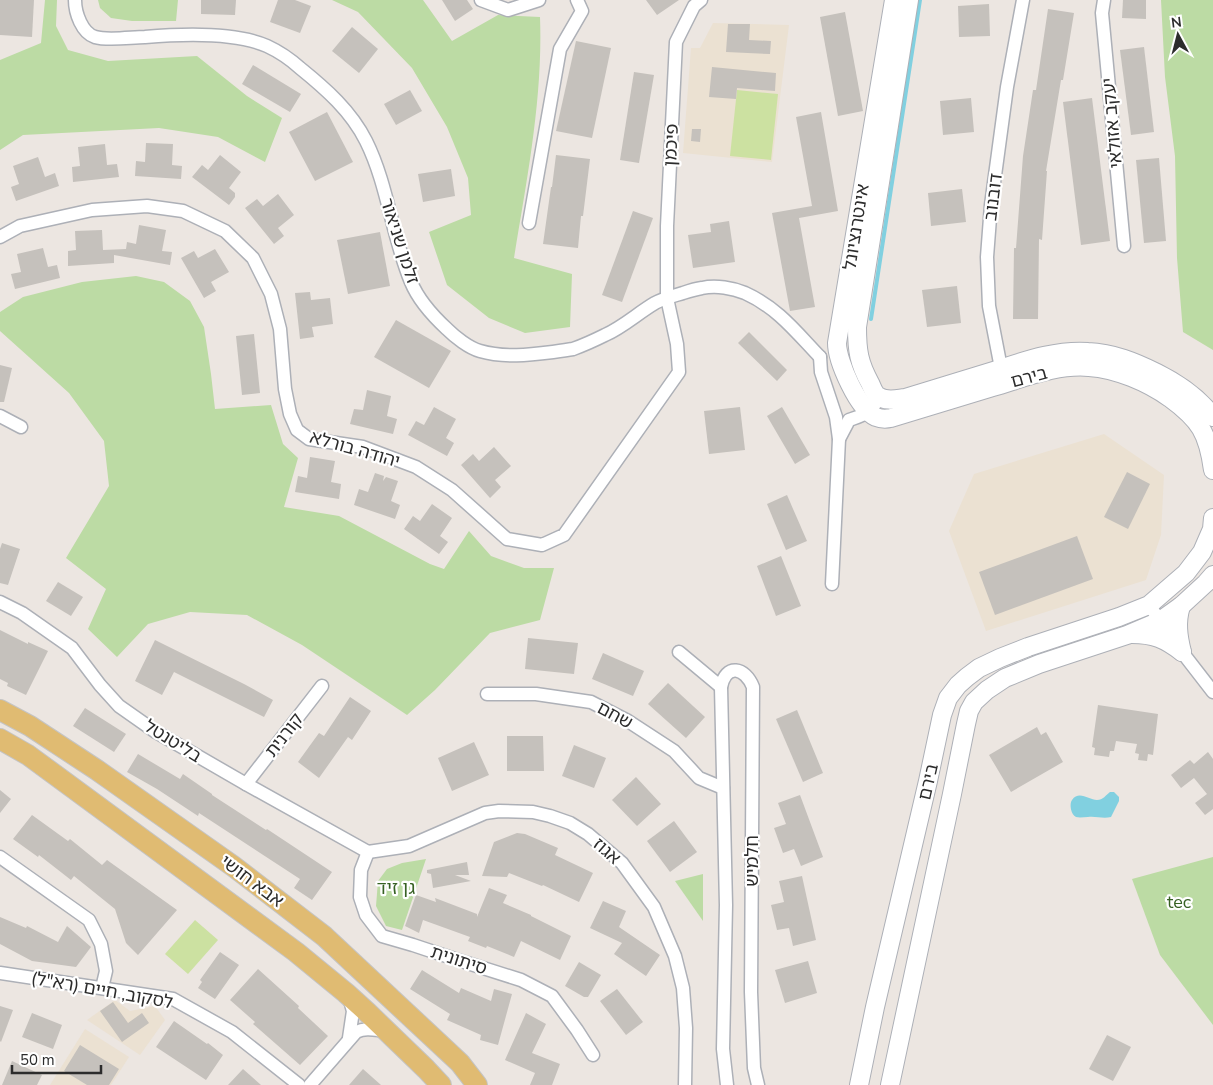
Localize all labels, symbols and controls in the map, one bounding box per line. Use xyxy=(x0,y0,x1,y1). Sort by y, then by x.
north arrow xyxy=(1153,10,1203,60)
text: N xyxy=(1170,13,1183,33)
street label: יעקב אזולאי xyxy=(1096,77,1128,169)
street label: פיכמן xyxy=(658,123,684,167)
street label: דובנוב xyxy=(978,172,1008,222)
street label: אינטרנציונל xyxy=(837,182,875,272)
street label: זלמן שניאור xyxy=(375,195,425,287)
street label: בירם xyxy=(1008,361,1050,393)
street label: יהודה בורלא xyxy=(307,425,403,473)
street label: שחם xyxy=(593,696,637,734)
street label: קורנית xyxy=(259,708,309,762)
street label: בליטנטל xyxy=(140,714,206,768)
street label: בירם xyxy=(912,761,944,803)
street label: אגוז xyxy=(588,832,626,870)
street label: חלמיש xyxy=(740,835,764,887)
street label: אבא חושי xyxy=(215,849,289,913)
park label: גן זיד xyxy=(377,876,415,900)
park label: tec xyxy=(1167,890,1191,914)
street label: סיתונית xyxy=(428,940,490,980)
street label: לסקוב, חיים (רא"ל) xyxy=(29,966,175,1014)
scale bar xyxy=(12,1042,101,1074)
text: 50 m xyxy=(20,1050,55,1070)

